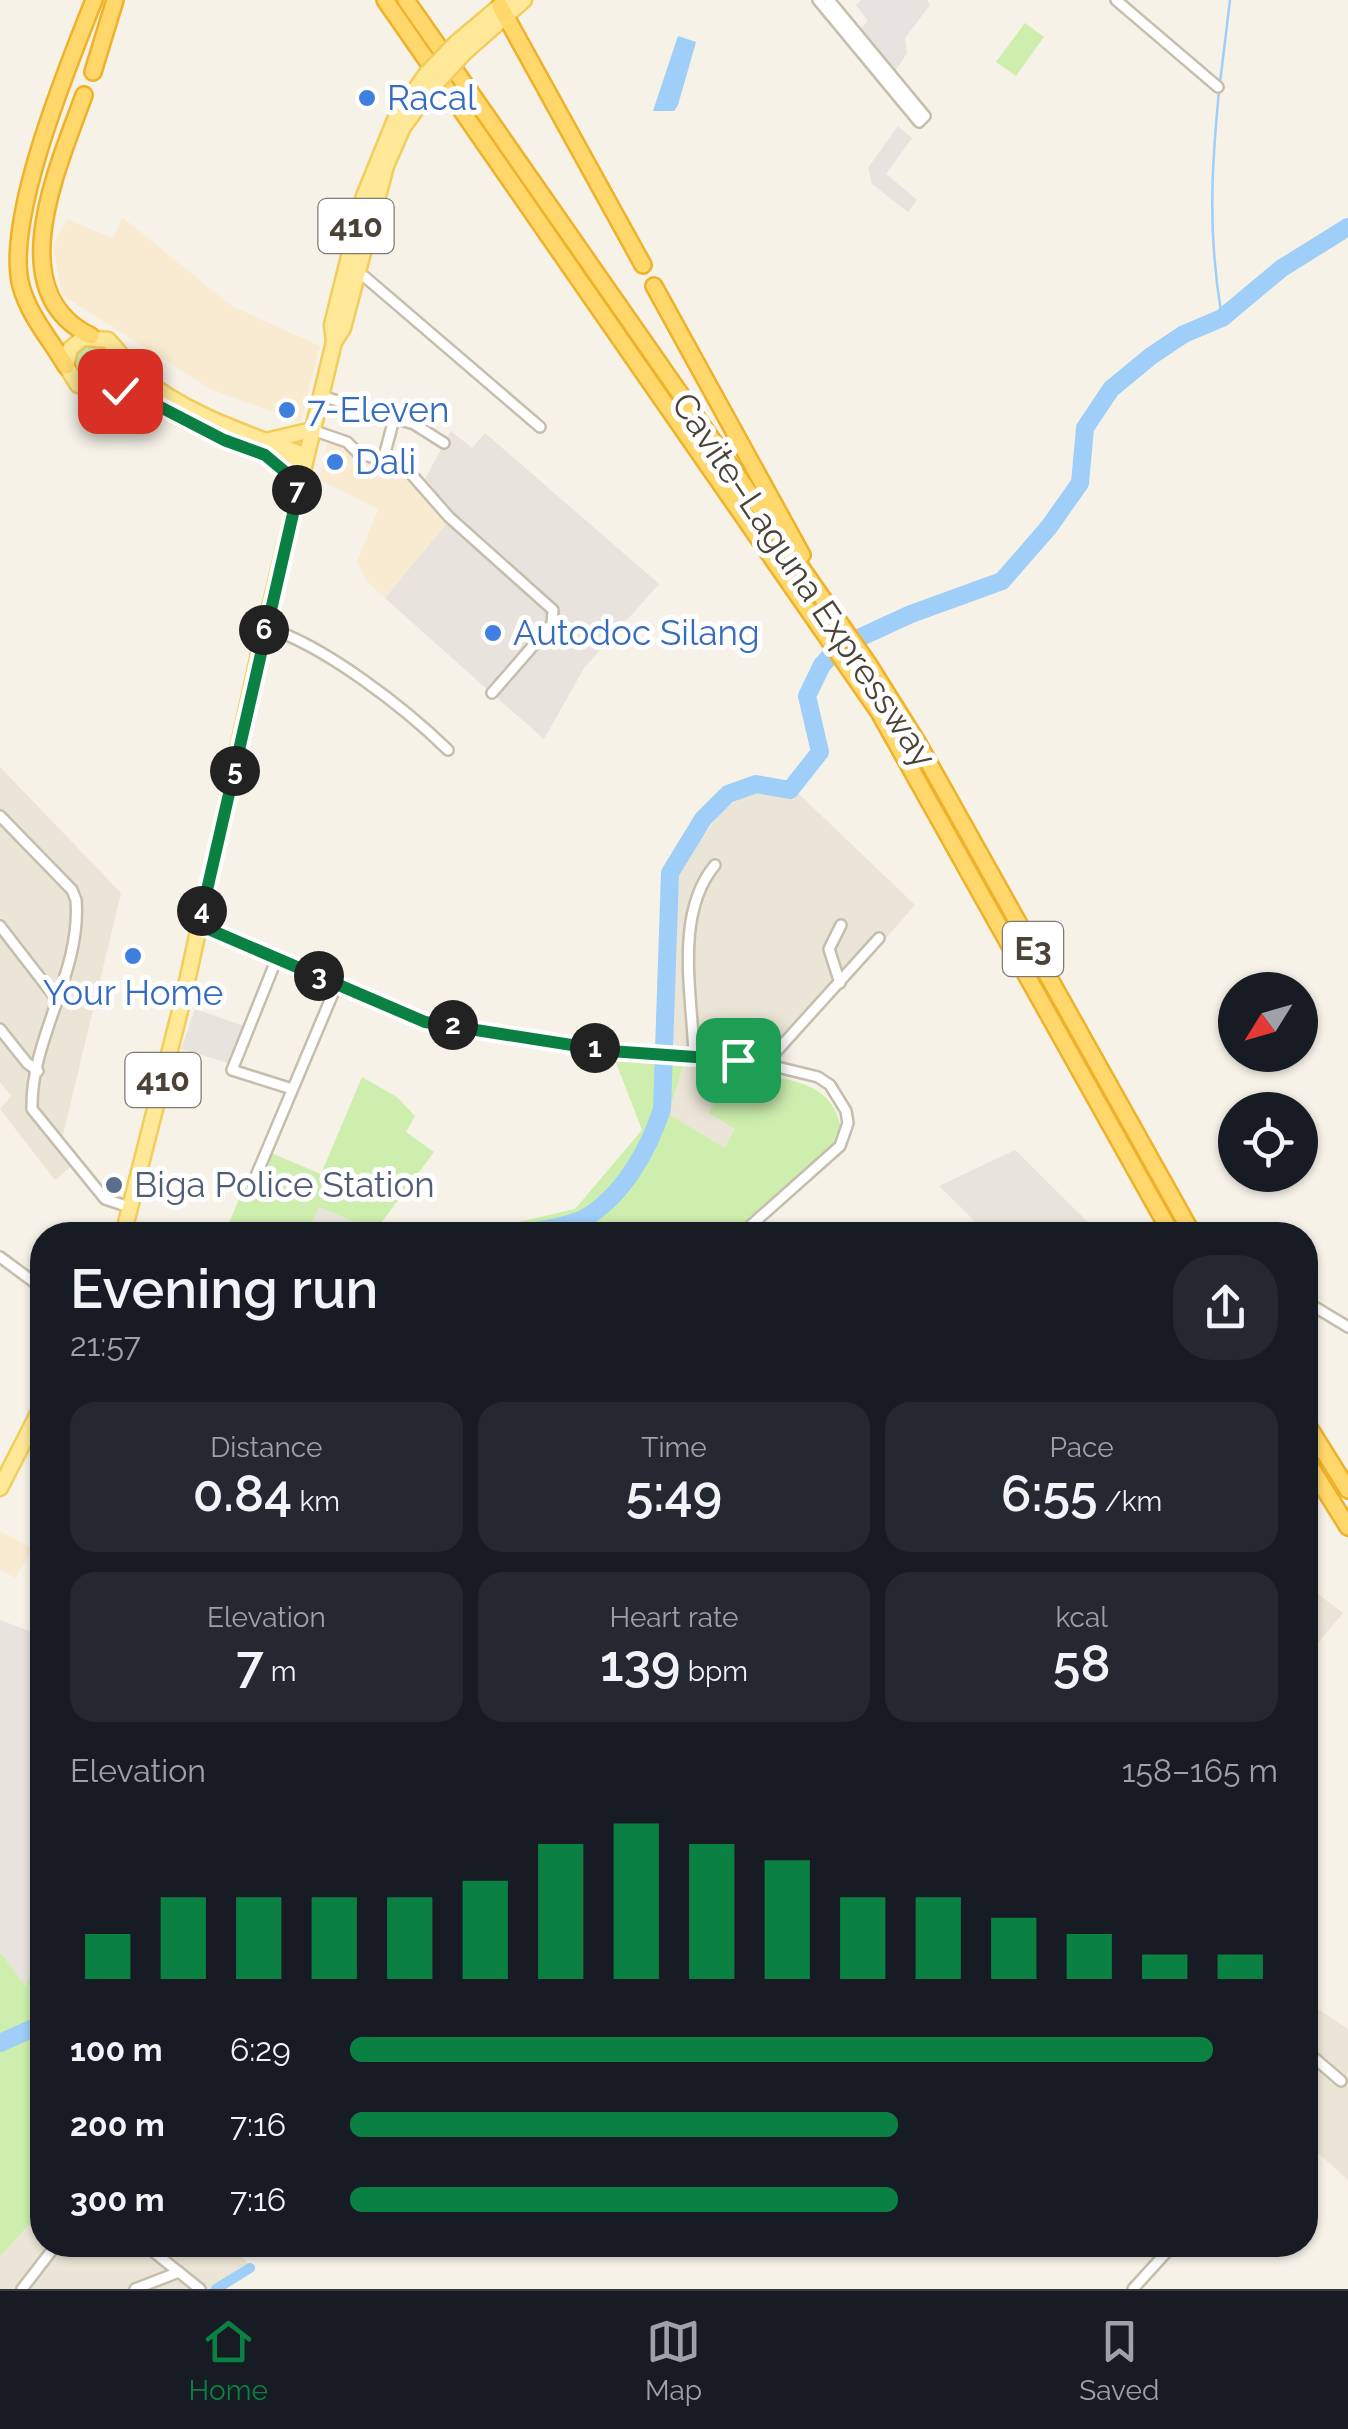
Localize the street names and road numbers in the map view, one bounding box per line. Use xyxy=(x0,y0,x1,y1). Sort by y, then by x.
road number: 410 xyxy=(318,199,394,253)
street label: Cavite–Laguna Expressway xyxy=(664,385,945,775)
road number: E3 xyxy=(1003,922,1063,976)
road number: 410 xyxy=(126,1053,200,1107)

